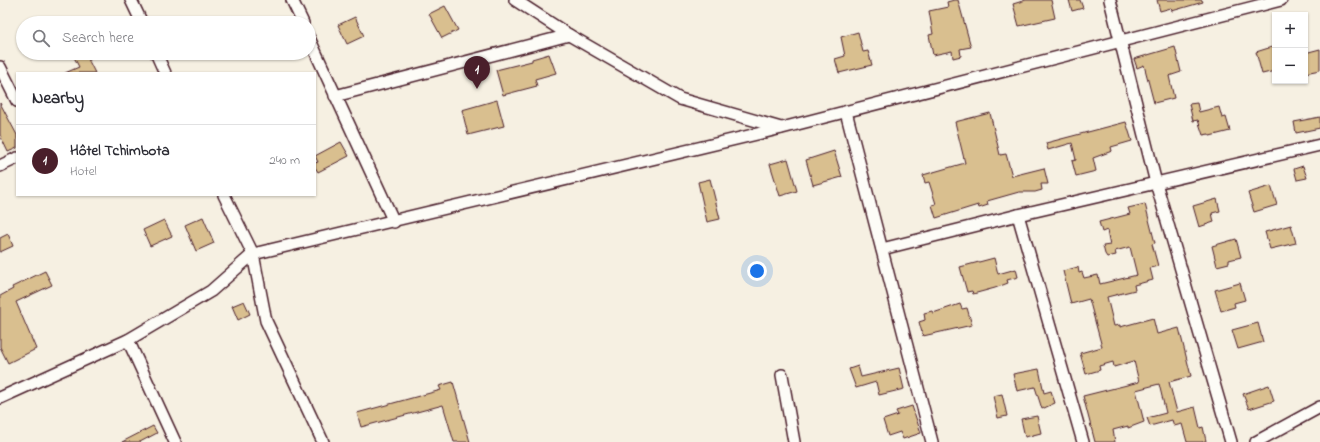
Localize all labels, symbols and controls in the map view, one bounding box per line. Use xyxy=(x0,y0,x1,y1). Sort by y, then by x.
map controls xyxy=(1272,12,1308,84)
button: + xyxy=(1272,12,1308,48)
search box xyxy=(16,16,316,60)
icon: search xyxy=(30,27,52,49)
text: Search here xyxy=(62,27,134,49)
button: − xyxy=(1272,48,1308,84)
pin: 1 xyxy=(464,56,490,89)
text: Nearby xyxy=(32,86,84,111)
text: Hôtel Tchimbota xyxy=(70,140,170,162)
text: 1 xyxy=(43,151,47,170)
text: 240 m xyxy=(269,151,300,170)
text: Hotel xyxy=(70,162,97,181)
your location xyxy=(747,261,767,281)

